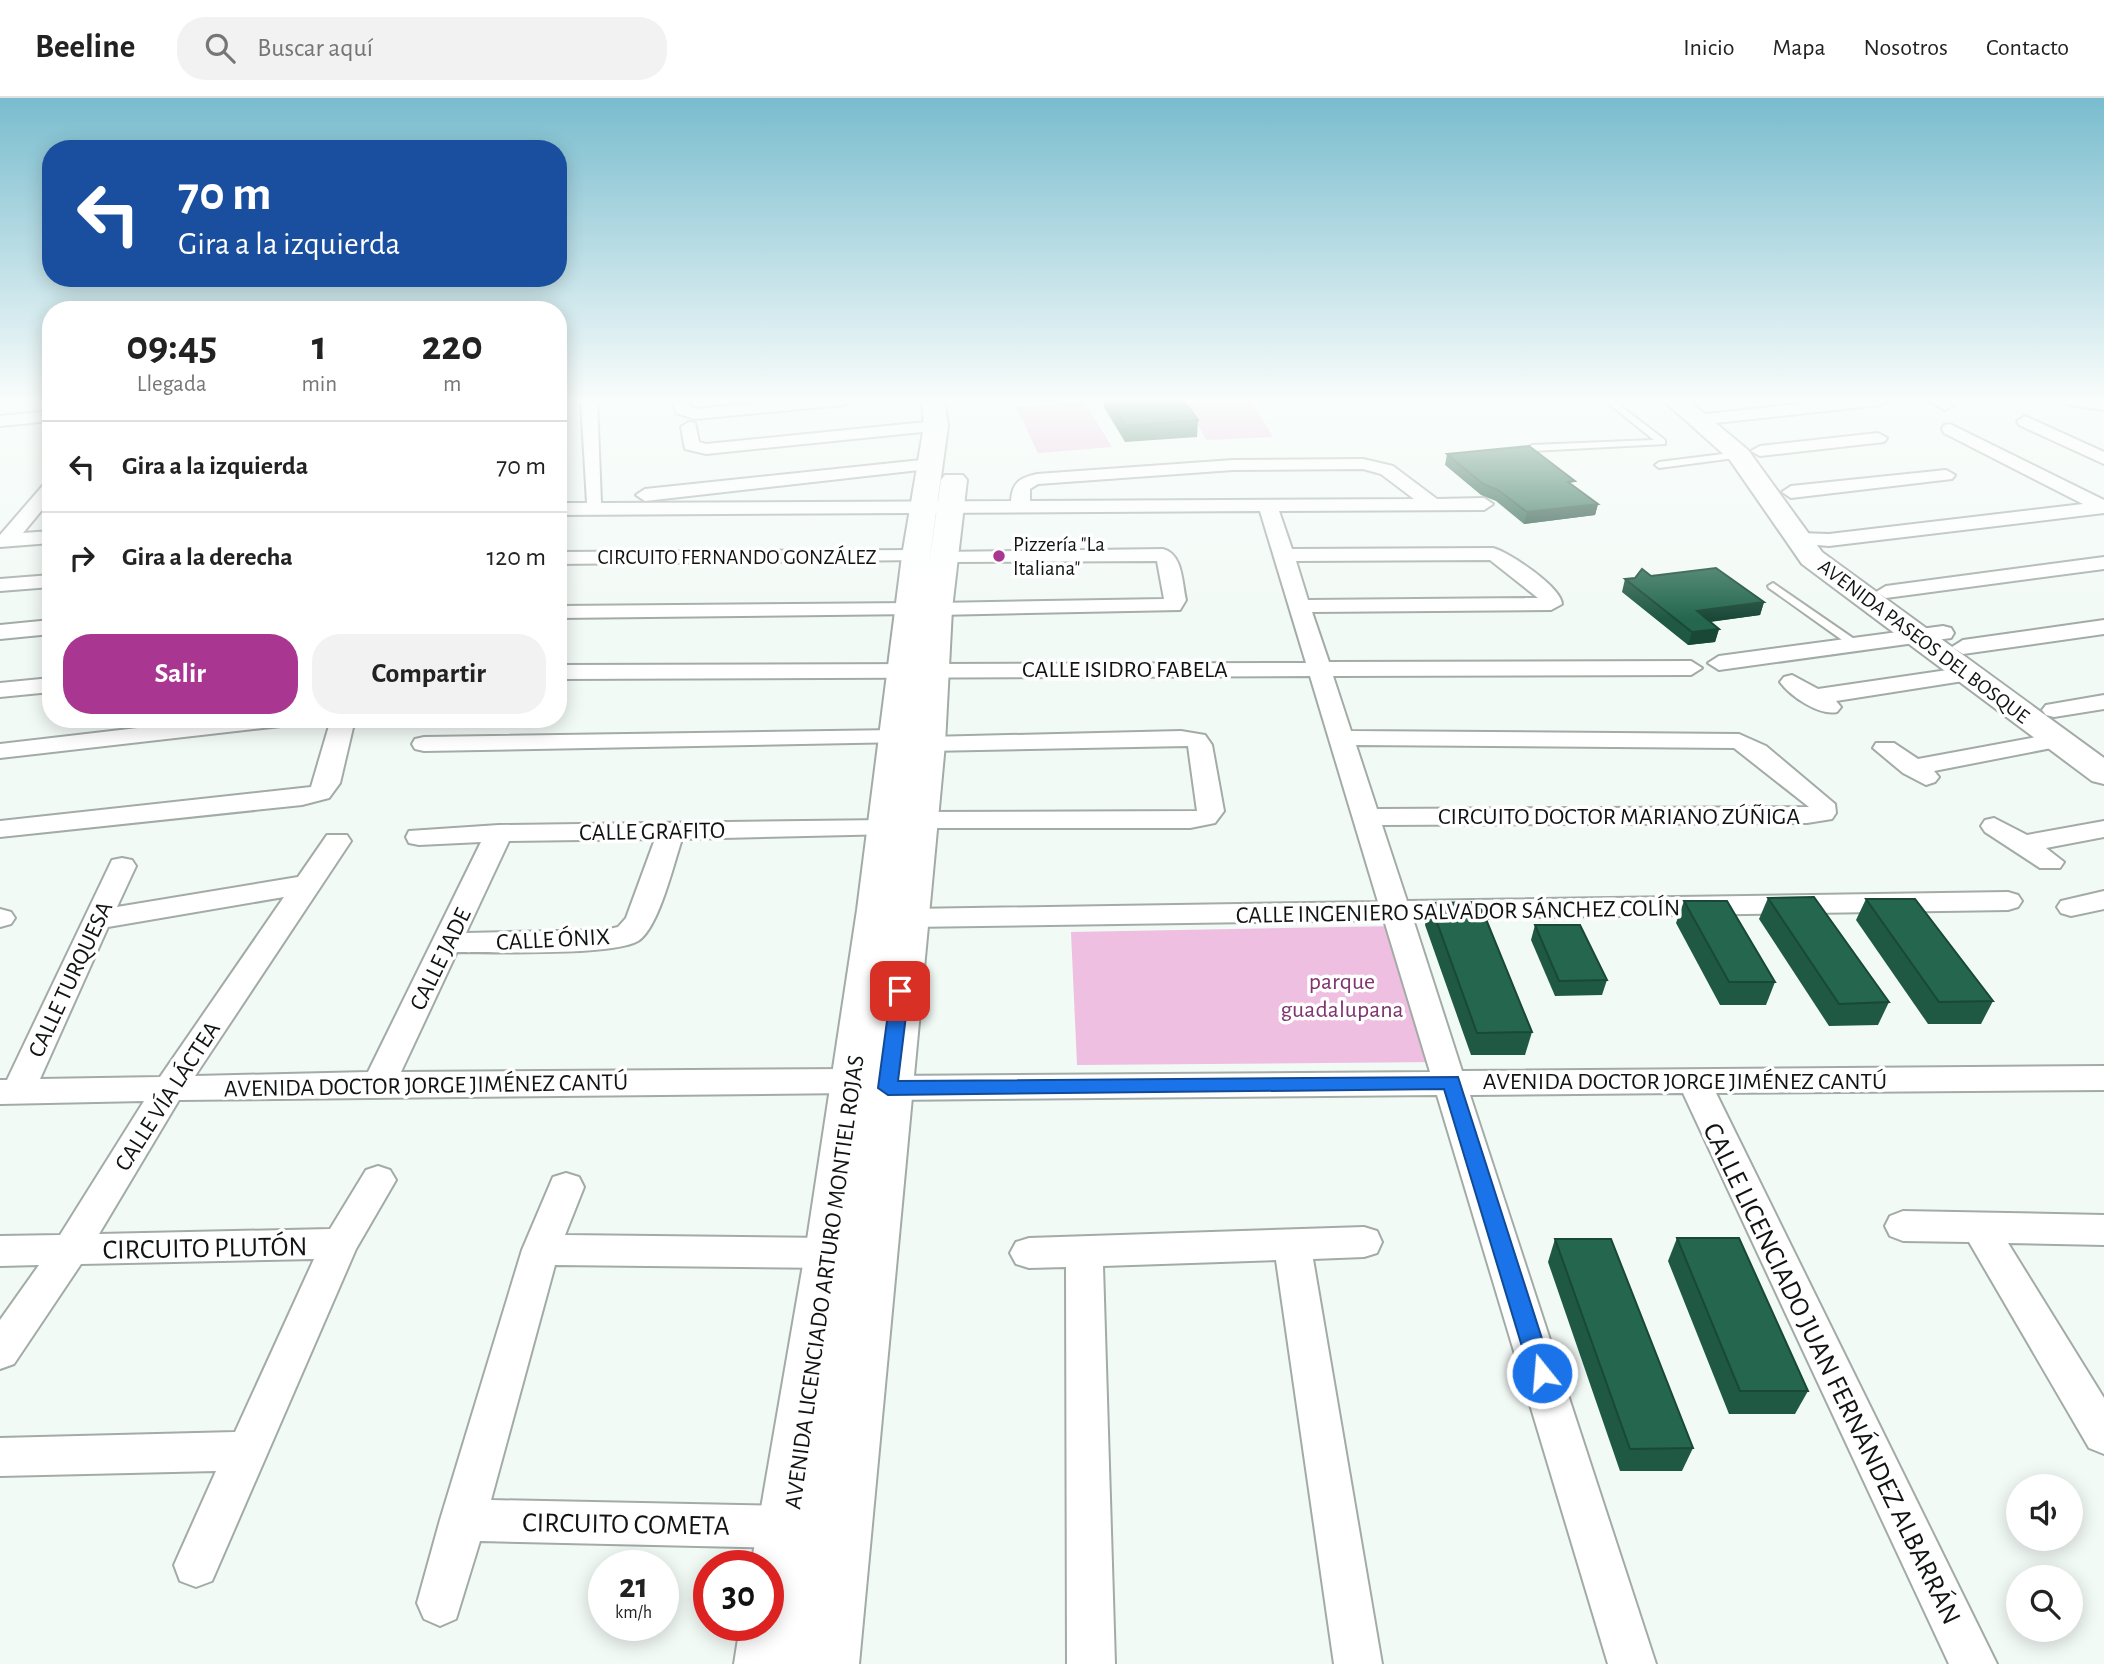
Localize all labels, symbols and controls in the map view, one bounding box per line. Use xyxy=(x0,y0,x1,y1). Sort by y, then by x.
search box xyxy=(177,17,667,80)
icon: search xyxy=(201,29,239,67)
text: Beeline xyxy=(35,31,135,64)
text: Buscar aquí xyxy=(257,35,373,61)
text: Inicio xyxy=(1683,36,1734,60)
text: Mapa xyxy=(1772,36,1826,60)
text: Nosotros xyxy=(1864,36,1948,60)
text: Contacto xyxy=(1986,36,2069,60)
icon: left xyxy=(63,168,154,259)
text: 70 m xyxy=(178,170,272,219)
text: Gira a la izquierda xyxy=(178,228,400,260)
text: 09:45 xyxy=(126,325,217,367)
text: 1 xyxy=(312,325,327,367)
text: 220 xyxy=(421,325,483,367)
text: Llegada xyxy=(137,373,207,396)
text: min xyxy=(301,373,337,396)
text: m xyxy=(443,373,461,396)
icon: left xyxy=(63,448,101,486)
text: Gira a la izquierda xyxy=(122,453,308,479)
text: 70 m xyxy=(496,453,546,479)
place label: Pizzería "La Italiana" xyxy=(1013,534,1105,579)
icon: right xyxy=(63,539,101,577)
text: Gira a la derecha xyxy=(122,544,293,570)
text: 120 m xyxy=(486,544,546,570)
street label: CIRCUITO FERNANDO GONZÁLEZ xyxy=(597,545,877,568)
marker: Pizzería "La Italiana" xyxy=(991,548,1007,564)
street label: AVENIDA PASEOS DEL BOSQUE xyxy=(1814,555,2033,727)
button: Salir xyxy=(63,634,298,714)
button: Compartir xyxy=(312,634,546,714)
street label: CALLE ISIDRO FABELA xyxy=(1022,658,1228,682)
street label: CIRCUITO DOCTOR MARIANO ZÚÑIGA xyxy=(1438,803,1800,829)
street label: CALLE GRAFITO xyxy=(579,819,725,845)
street label: CALLE INGENIERO SALVADOR SÁNCHEZ COLÍN xyxy=(1236,894,1680,928)
street label: CALLE TURQUESA xyxy=(24,898,118,1061)
street label: CALLE JADE xyxy=(406,904,476,1014)
street label: CALLE ÓNIX xyxy=(495,923,611,955)
pin xyxy=(870,961,930,1021)
park label: parque guadalupana xyxy=(1280,970,1404,1022)
icon: arrive xyxy=(881,972,919,1010)
street label: CALLE VÍA LÁCTEA xyxy=(109,1016,225,1176)
street label: AVENIDA LICENCIADO ARTURO MONTIEL ROJAS xyxy=(781,1054,869,1511)
street label: AVENIDA DOCTOR JORGE JIMÉNEZ CANTÚ xyxy=(224,1068,628,1102)
street label: AVENIDA DOCTOR JORGE JIMÉNEZ CANTÚ xyxy=(1483,1068,1887,1094)
street label: CALLE LICENCIADO JUAN FERNÁNDEZ ALBARRÁN xyxy=(1697,1117,1968,1629)
street label: CIRCUITO PLUTÓN xyxy=(102,1230,308,1265)
position arrow xyxy=(1505,1336,1579,1410)
map controls xyxy=(2006,1474,2083,1642)
button: sound xyxy=(2006,1474,2083,1551)
street label: CIRCUITO COMETA xyxy=(522,1509,730,1541)
speed limit sign: 30 xyxy=(693,1550,784,1641)
button: search xyxy=(2006,1565,2083,1642)
text: 21 xyxy=(619,1569,648,1604)
text: km/h xyxy=(615,1604,652,1622)

